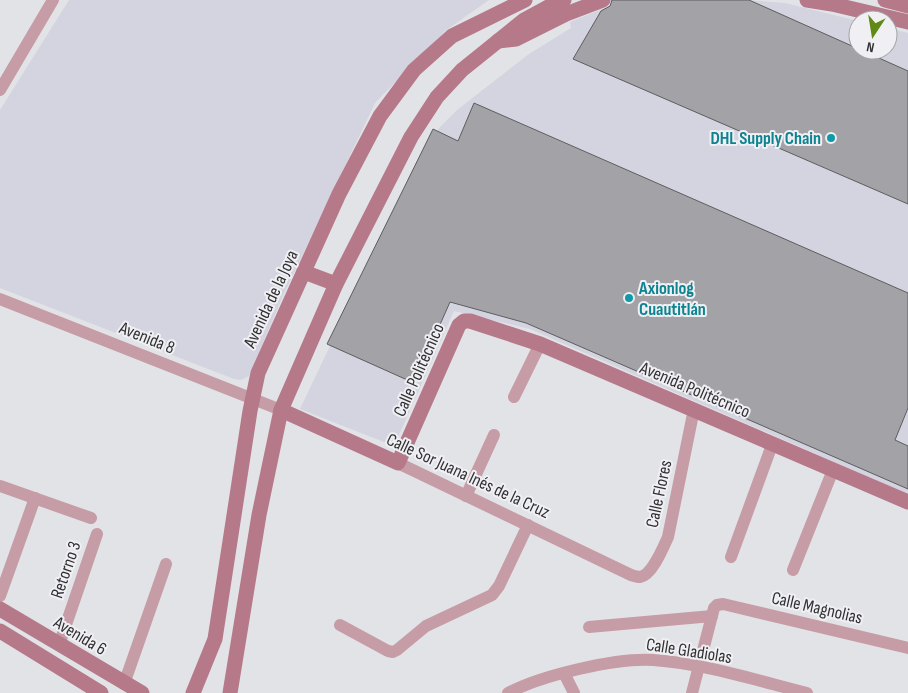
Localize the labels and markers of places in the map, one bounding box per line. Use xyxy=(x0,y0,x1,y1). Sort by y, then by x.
place label: DHL Supply Chain xyxy=(710,128,821,149)
marker: DHL Supply Chain xyxy=(825,132,837,144)
place label: Axionlog Cuautitlán xyxy=(638,278,706,320)
marker: Axionlog Cuautitlán xyxy=(623,292,635,304)

